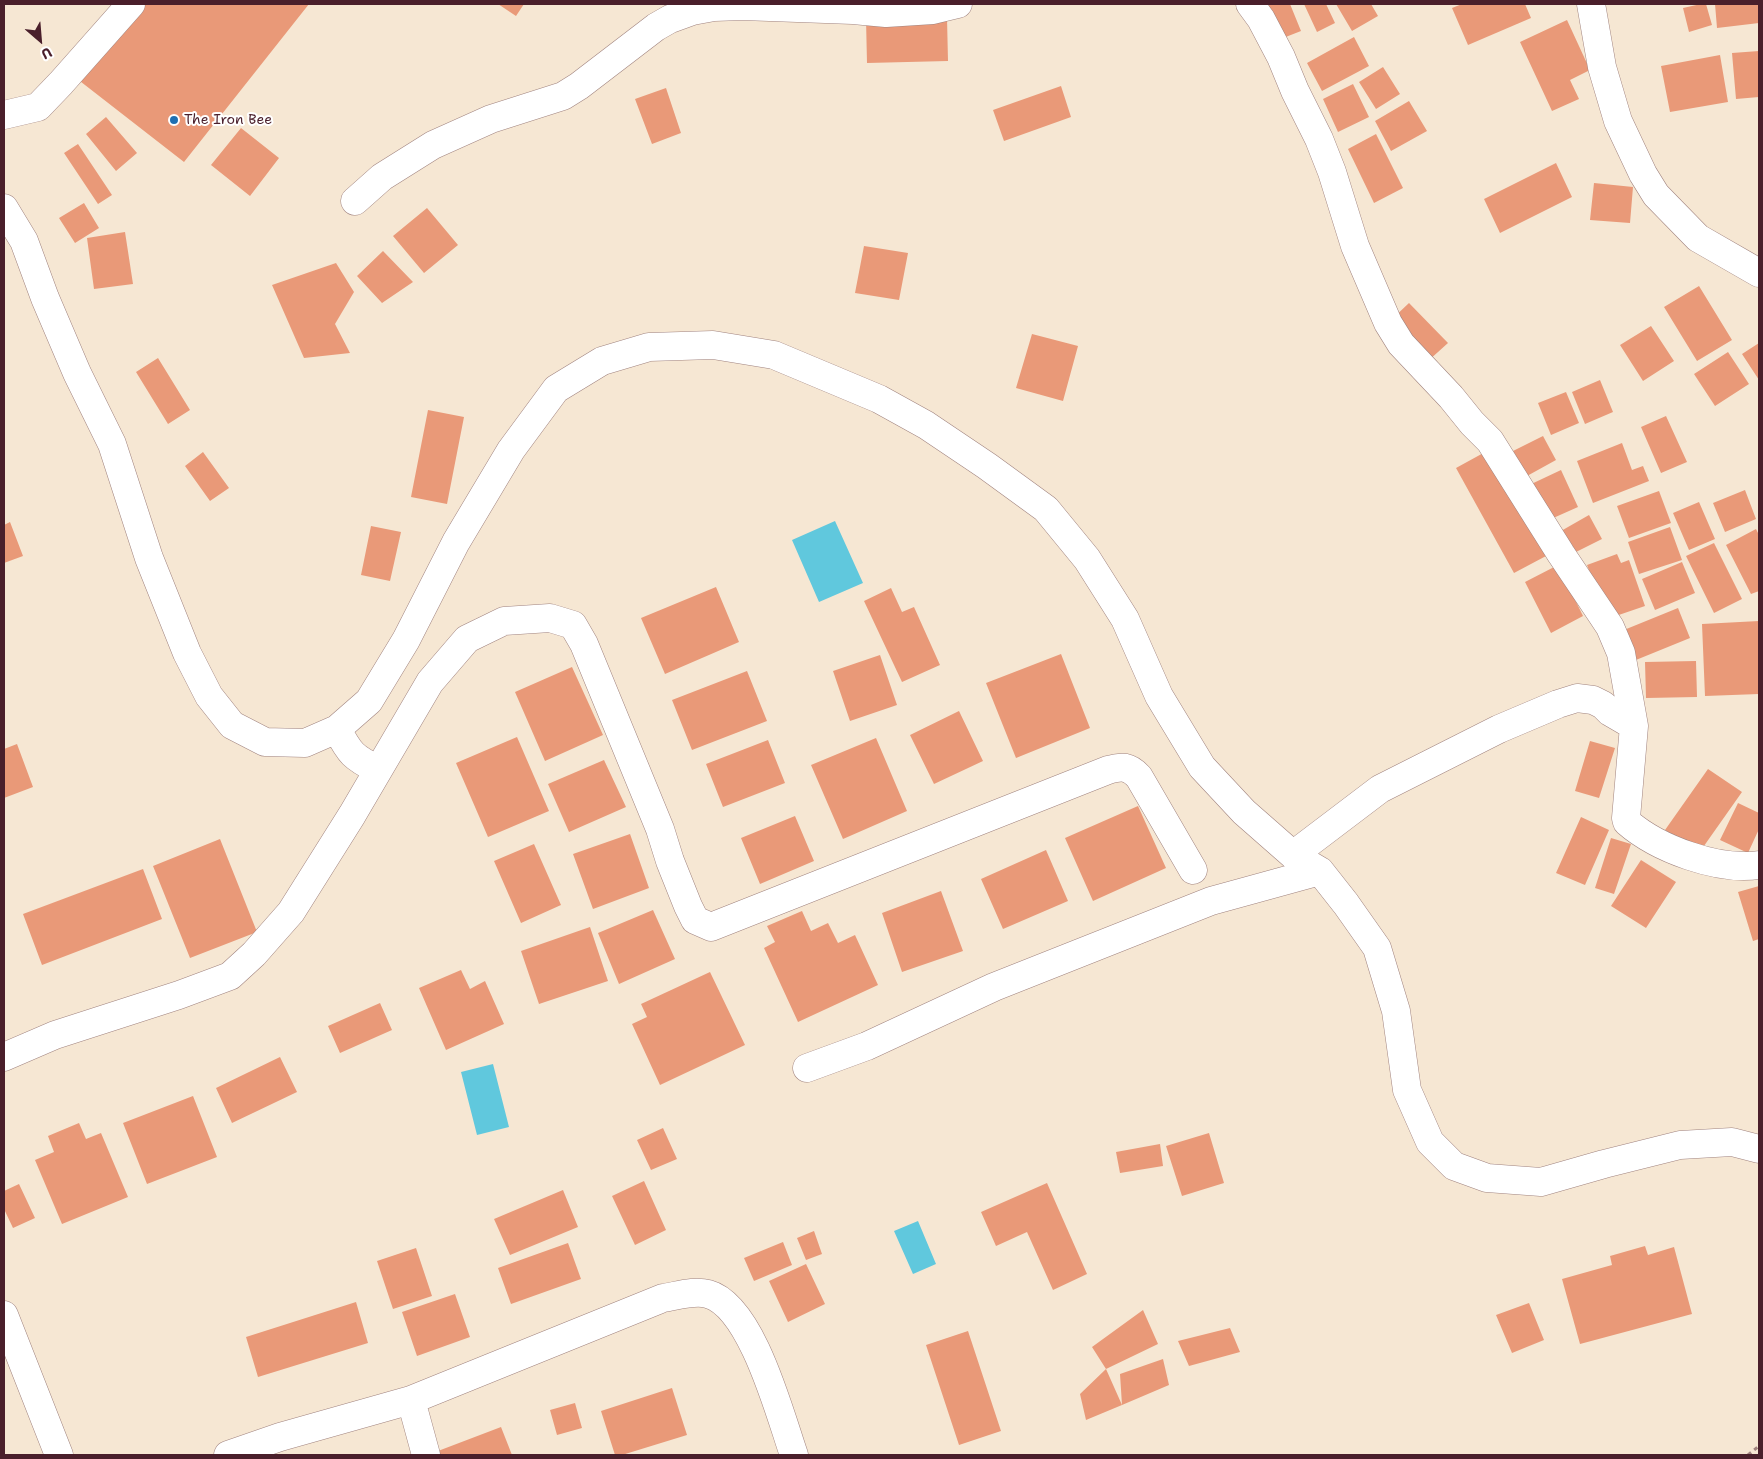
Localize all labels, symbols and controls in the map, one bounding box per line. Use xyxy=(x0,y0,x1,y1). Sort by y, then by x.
north arrow xyxy=(15,15,65,65)
text: U xyxy=(38,43,55,64)
place label: The Iron Bee xyxy=(184,112,272,128)
marker: The Iron Bee xyxy=(168,114,180,126)

